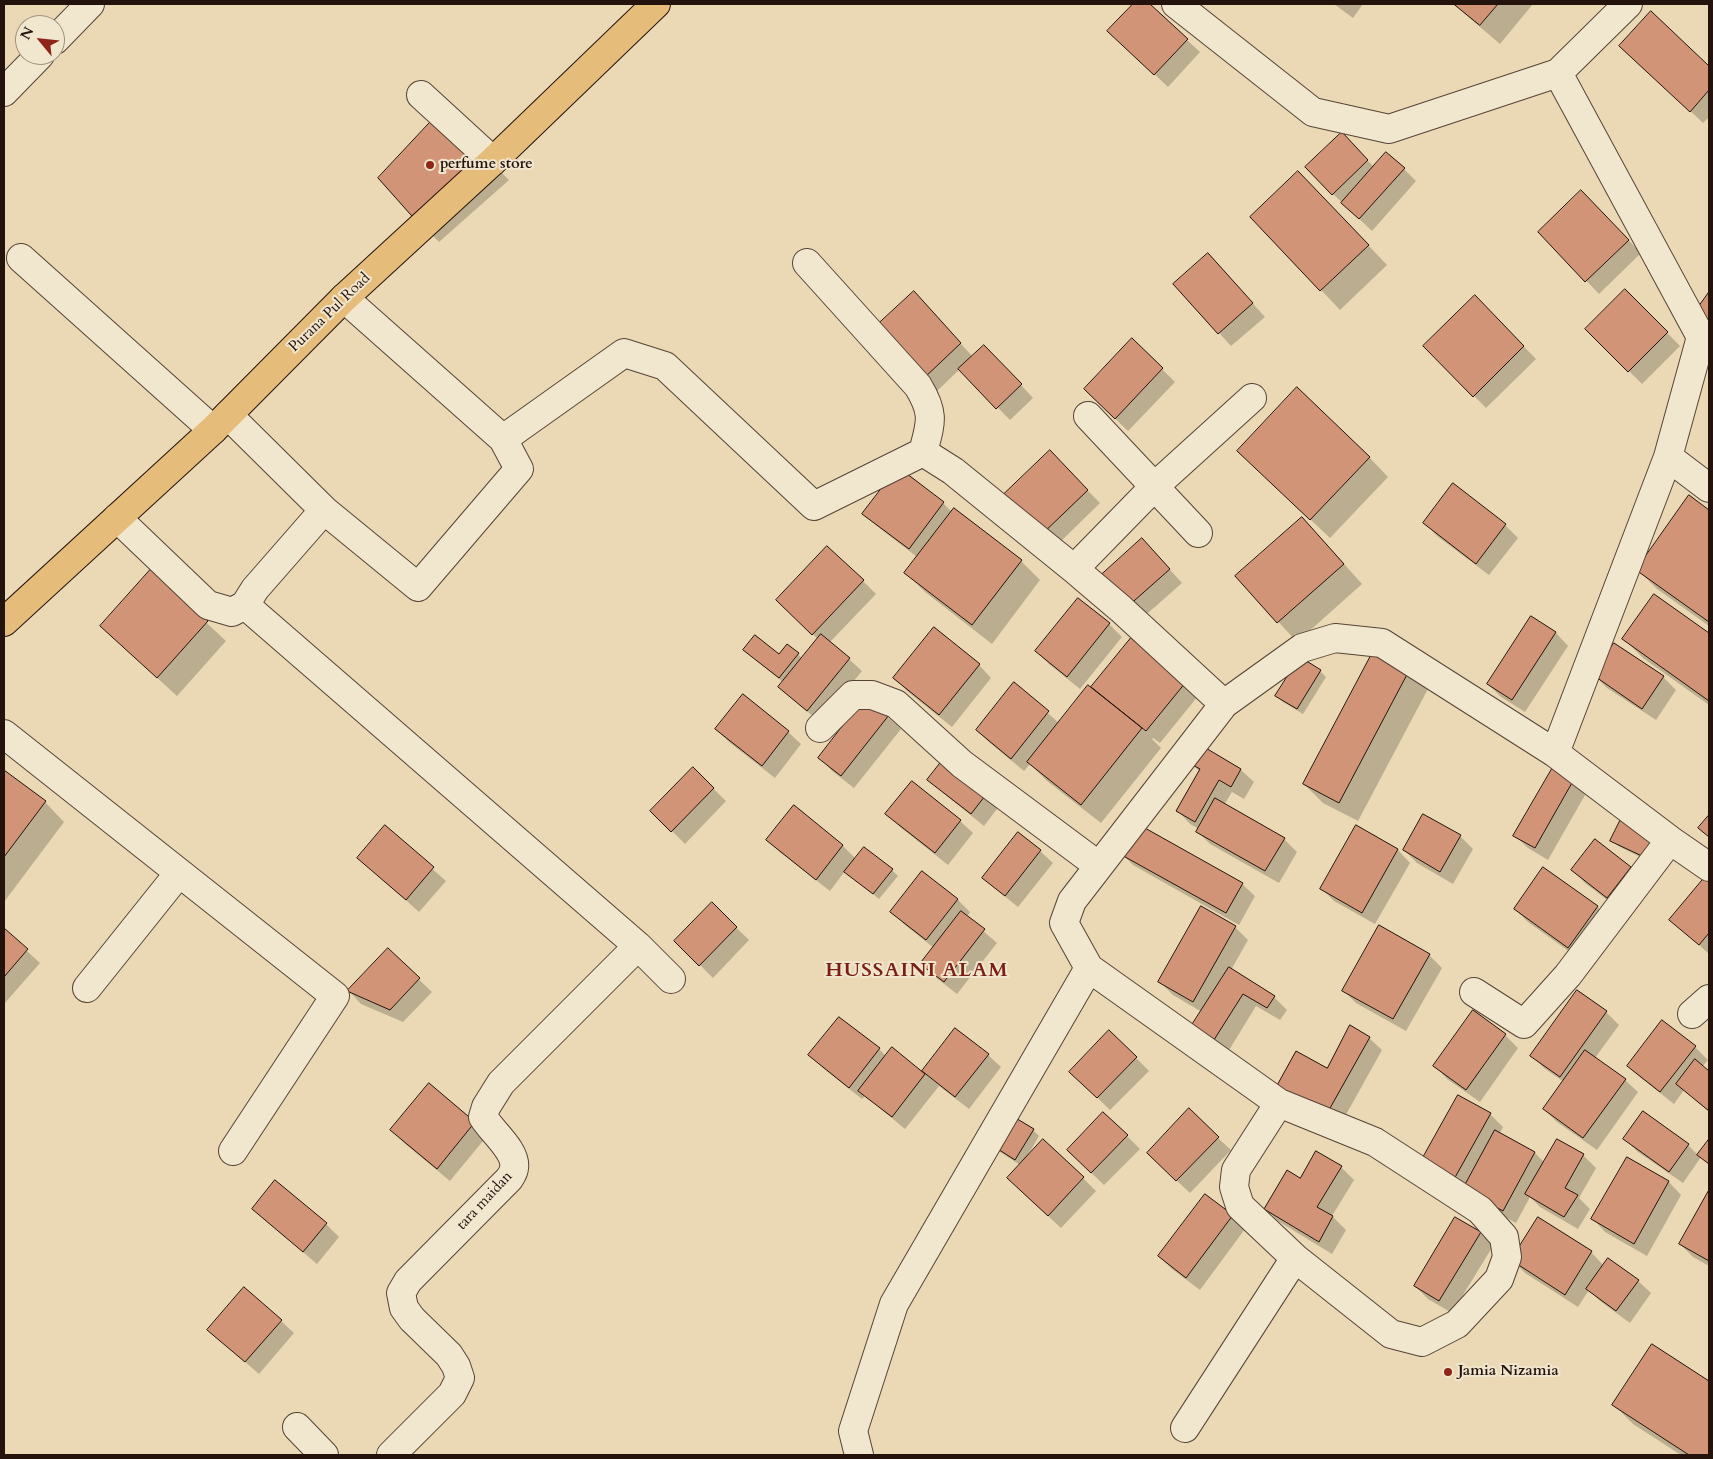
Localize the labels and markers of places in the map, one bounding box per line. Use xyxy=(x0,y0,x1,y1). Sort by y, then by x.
place label: perfume store xyxy=(440,156,533,174)
marker: perfume store xyxy=(424,159,436,171)
place label: Jamia Nizamia xyxy=(1458,1363,1559,1381)
marker: Jamia Nizamia xyxy=(1442,1366,1454,1378)

